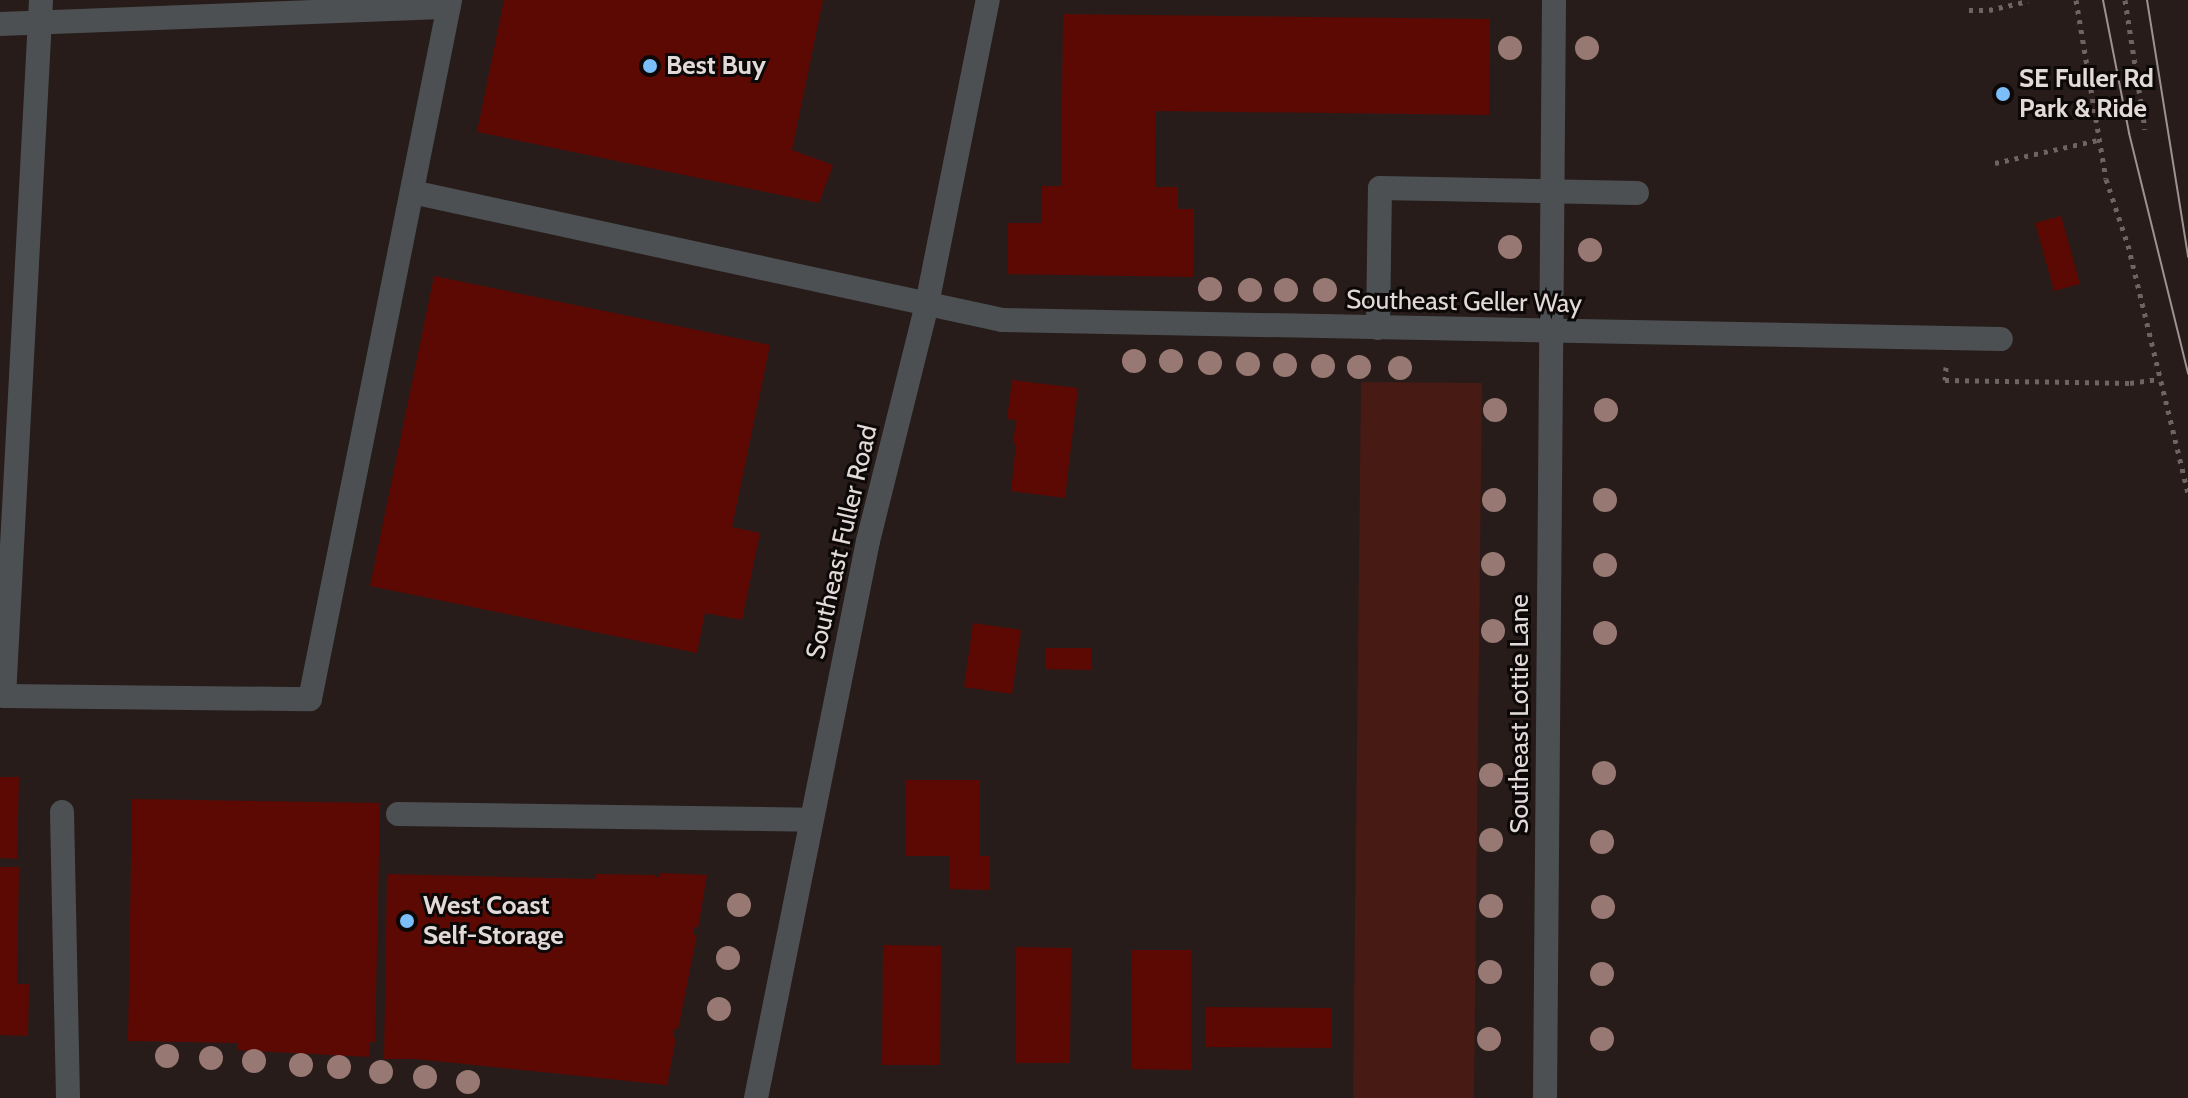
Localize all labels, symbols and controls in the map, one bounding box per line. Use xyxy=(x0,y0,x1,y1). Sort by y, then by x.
place label: Best Buy xyxy=(666,50,766,82)
marker: Best Buy xyxy=(641,57,659,75)
place label: SE Fuller Rd Park & Ride xyxy=(2019,63,2154,124)
marker: SE Fuller Rd Park & Ride xyxy=(1994,85,2012,103)
street label: Southeast Geller Way xyxy=(1346,284,1582,320)
street label: Southeast Fuller Road xyxy=(800,422,884,662)
street label: Southeast Lottie Lane xyxy=(1504,594,1536,834)
place label: West Coast Self-Storage xyxy=(423,890,564,952)
marker: West Coast Self-Storage xyxy=(398,912,416,930)

